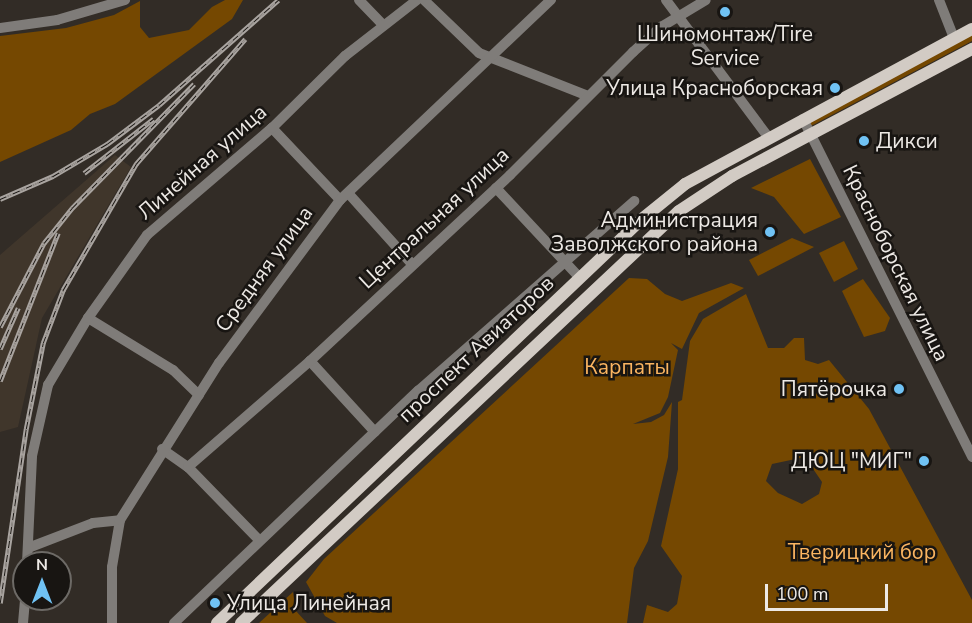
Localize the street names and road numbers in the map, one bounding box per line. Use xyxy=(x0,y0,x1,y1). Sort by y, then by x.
street label: Линейная улица xyxy=(132,99,272,225)
street label: Центральная улица xyxy=(354,142,514,294)
street label: Красноборская улица xyxy=(838,161,954,365)
street label: Средняя улица xyxy=(210,201,318,337)
street label: проспект Авиаторов xyxy=(393,270,559,428)

